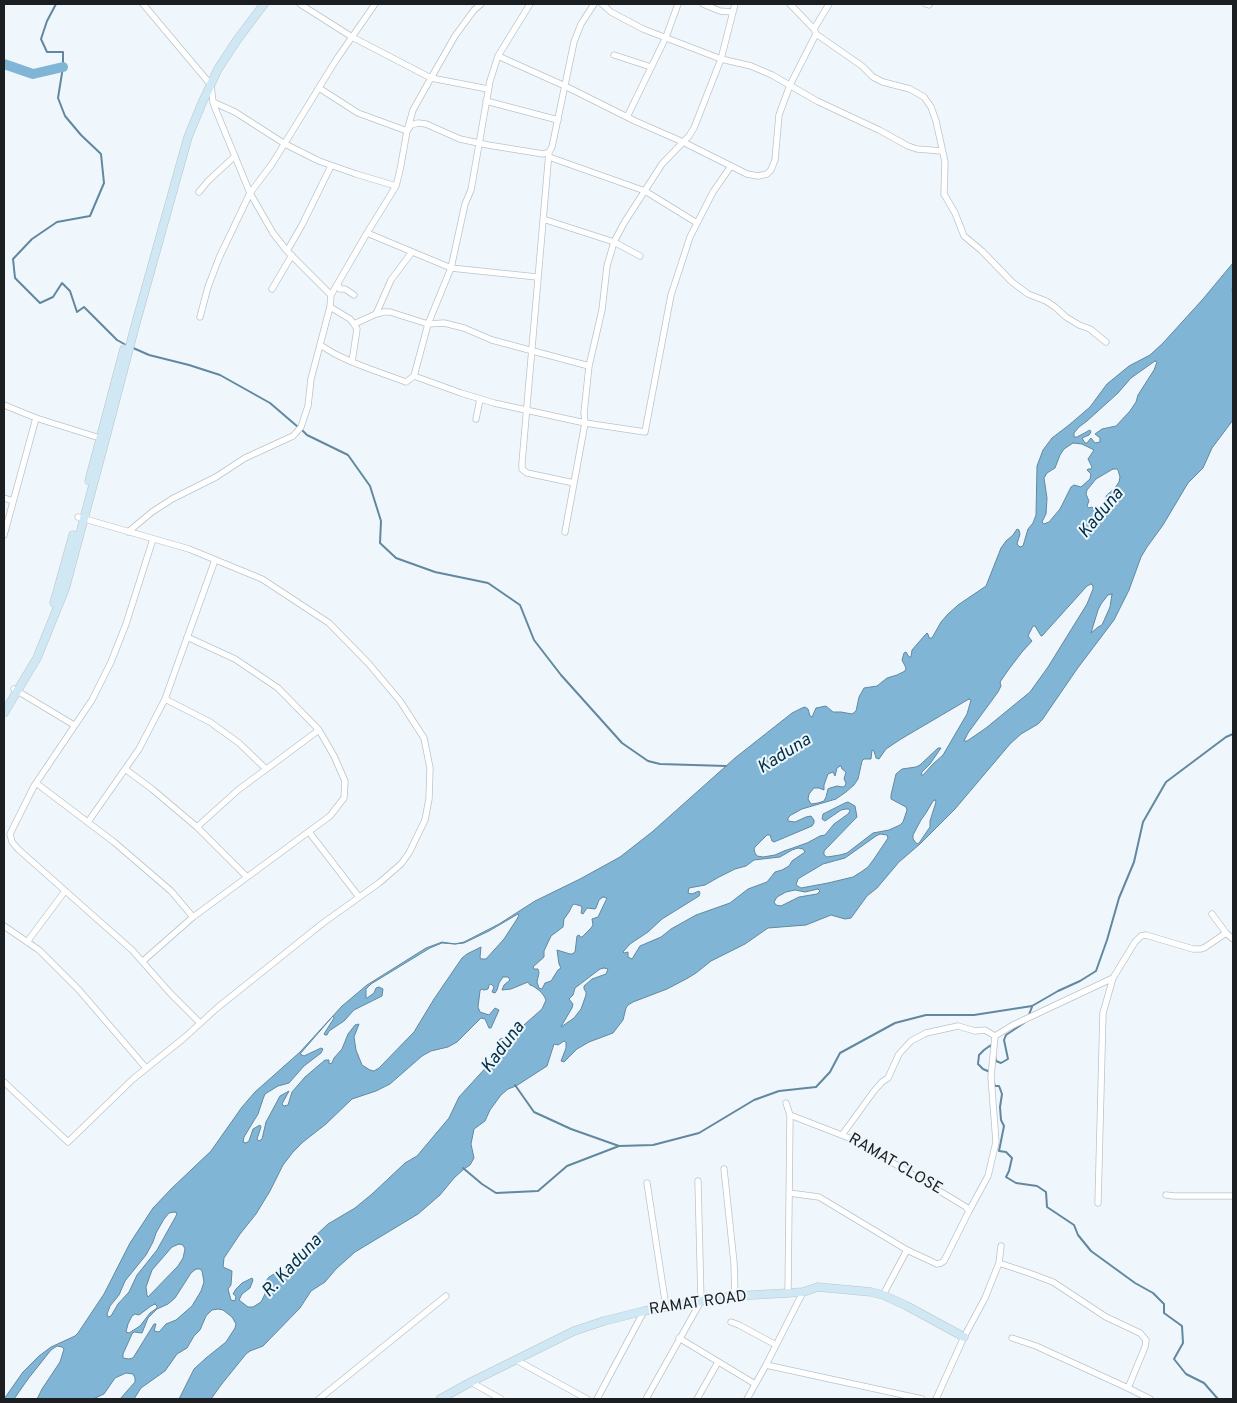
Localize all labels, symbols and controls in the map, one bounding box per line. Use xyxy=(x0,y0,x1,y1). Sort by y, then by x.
water label: Kaduna xyxy=(1075,484,1129,544)
water label: Kaduna xyxy=(754,730,816,780)
water label: Kaduna xyxy=(478,1018,530,1078)
street label: RAMAT CLOSE xyxy=(845,1130,945,1200)
water label: R. Kaduna xyxy=(258,1231,328,1303)
street label: RAMAT ROAD xyxy=(648,1288,748,1320)

